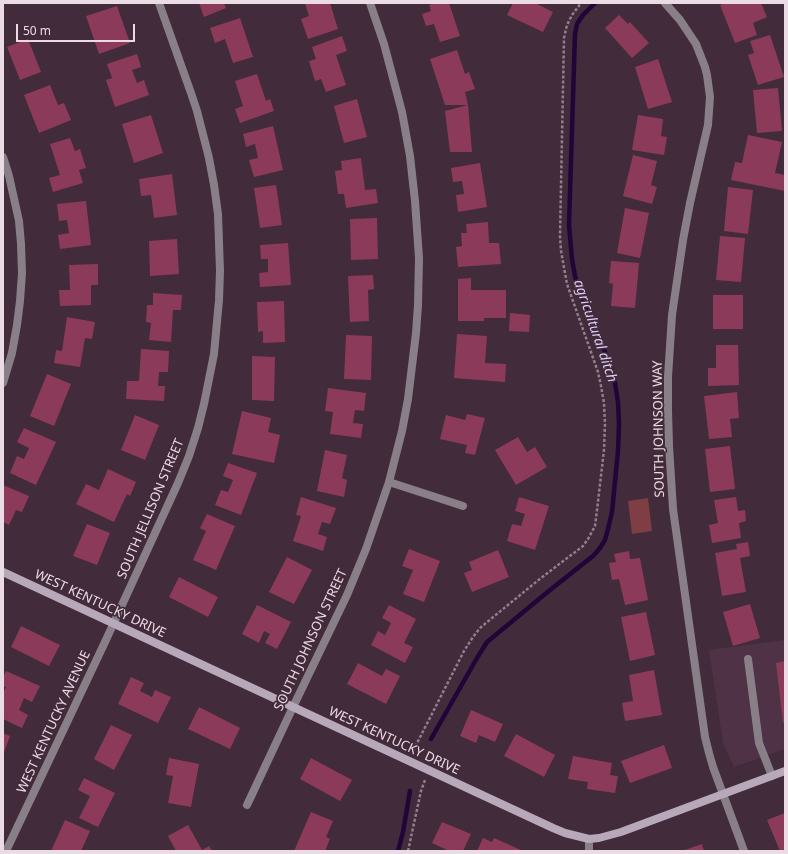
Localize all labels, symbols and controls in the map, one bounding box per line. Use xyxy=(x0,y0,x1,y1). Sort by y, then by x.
scale bar xyxy=(18,16,137,42)
text: 50 m xyxy=(23,22,51,39)
water label: agricultural ditch xyxy=(570,278,620,384)
street label: SOUTH JOHNSON WAY xyxy=(650,360,668,498)
street label: SOUTH JELLISON STREET xyxy=(114,437,188,581)
street label: SOUTH JOHNSON STREET xyxy=(271,566,351,714)
street label: WEST KENTUCKY DRIVE xyxy=(32,567,168,641)
street label: WEST KENTUCKY AVENUE xyxy=(14,648,94,796)
street label: WEST KENTUCKY DRIVE xyxy=(326,704,462,778)

